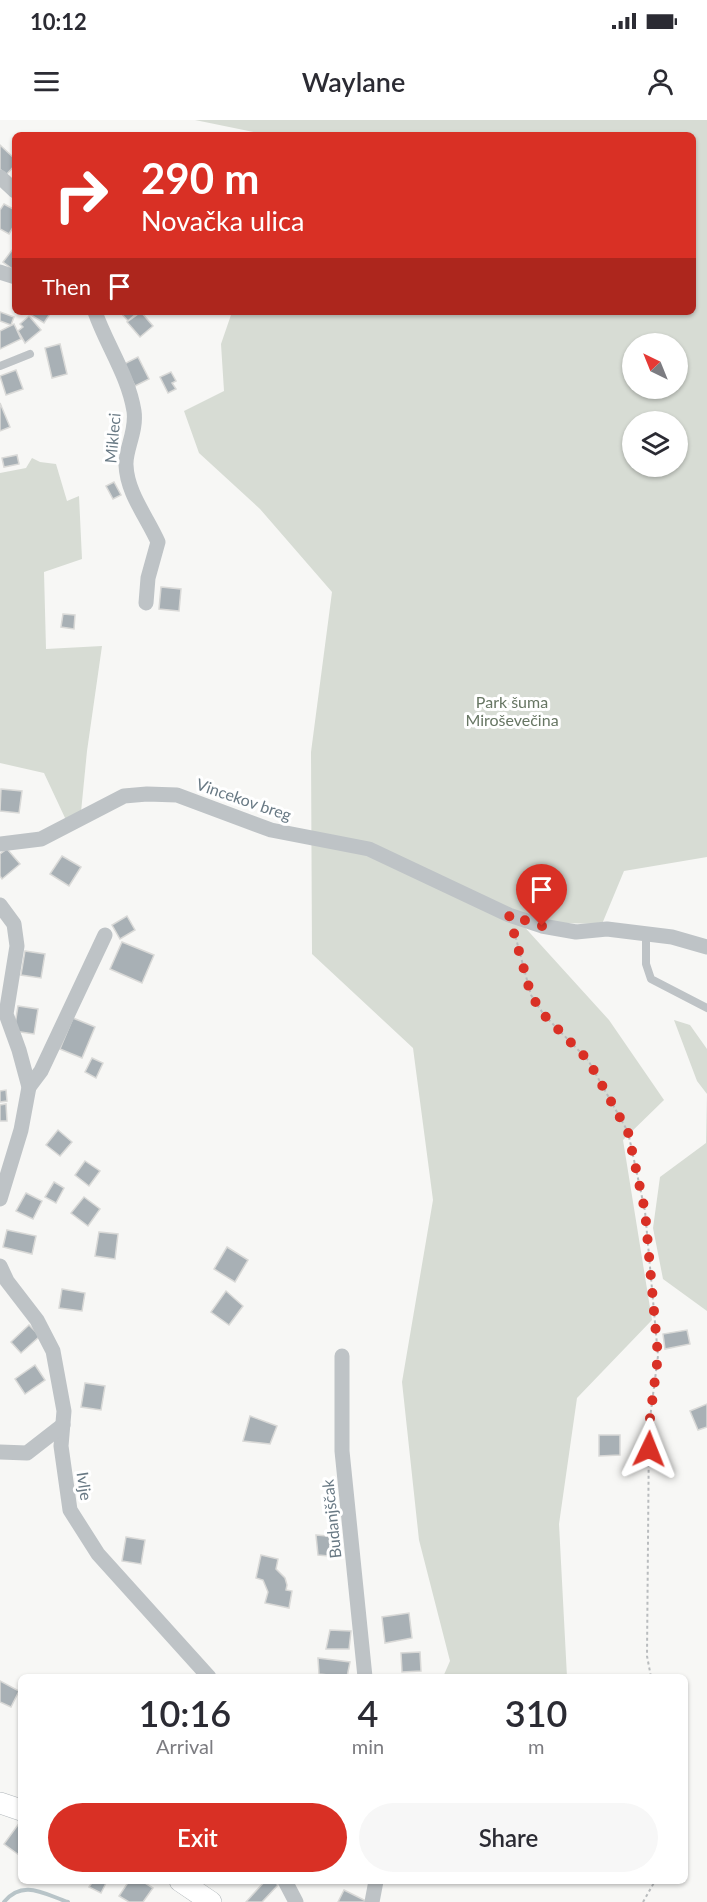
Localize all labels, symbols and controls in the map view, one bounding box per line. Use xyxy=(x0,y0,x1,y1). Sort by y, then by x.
text: 10:12 xyxy=(30,8,87,35)
icon: menu xyxy=(30,65,63,98)
text: Waylane xyxy=(302,65,405,98)
icon: person xyxy=(644,65,677,98)
text: 290 m xyxy=(141,153,259,203)
icon: right xyxy=(42,156,120,234)
text: Novačka ulica xyxy=(141,204,304,237)
icon: arrive xyxy=(103,270,136,303)
text: Then xyxy=(42,273,91,300)
north arrow xyxy=(622,333,688,399)
map controls xyxy=(622,333,688,477)
button: layers xyxy=(622,411,688,477)
street label: Mikleci xyxy=(100,412,124,464)
park label: Park šuma Miroševečina xyxy=(465,692,559,729)
street label: Vincekov breg xyxy=(194,774,294,824)
pin xyxy=(516,864,567,926)
icon: arrive xyxy=(525,873,558,906)
position arrow xyxy=(617,1417,681,1481)
street label: Ivlje xyxy=(74,1471,96,1501)
street label: Budanjščak xyxy=(317,1478,345,1559)
text: 10:16 xyxy=(139,1691,231,1735)
text: 4 xyxy=(358,1691,378,1735)
text: 310 xyxy=(505,1691,567,1735)
text: Arrival xyxy=(156,1734,214,1758)
text: min xyxy=(352,1734,384,1758)
text: m xyxy=(528,1734,544,1758)
button: Exit xyxy=(48,1803,347,1872)
button: Share xyxy=(359,1803,658,1872)

